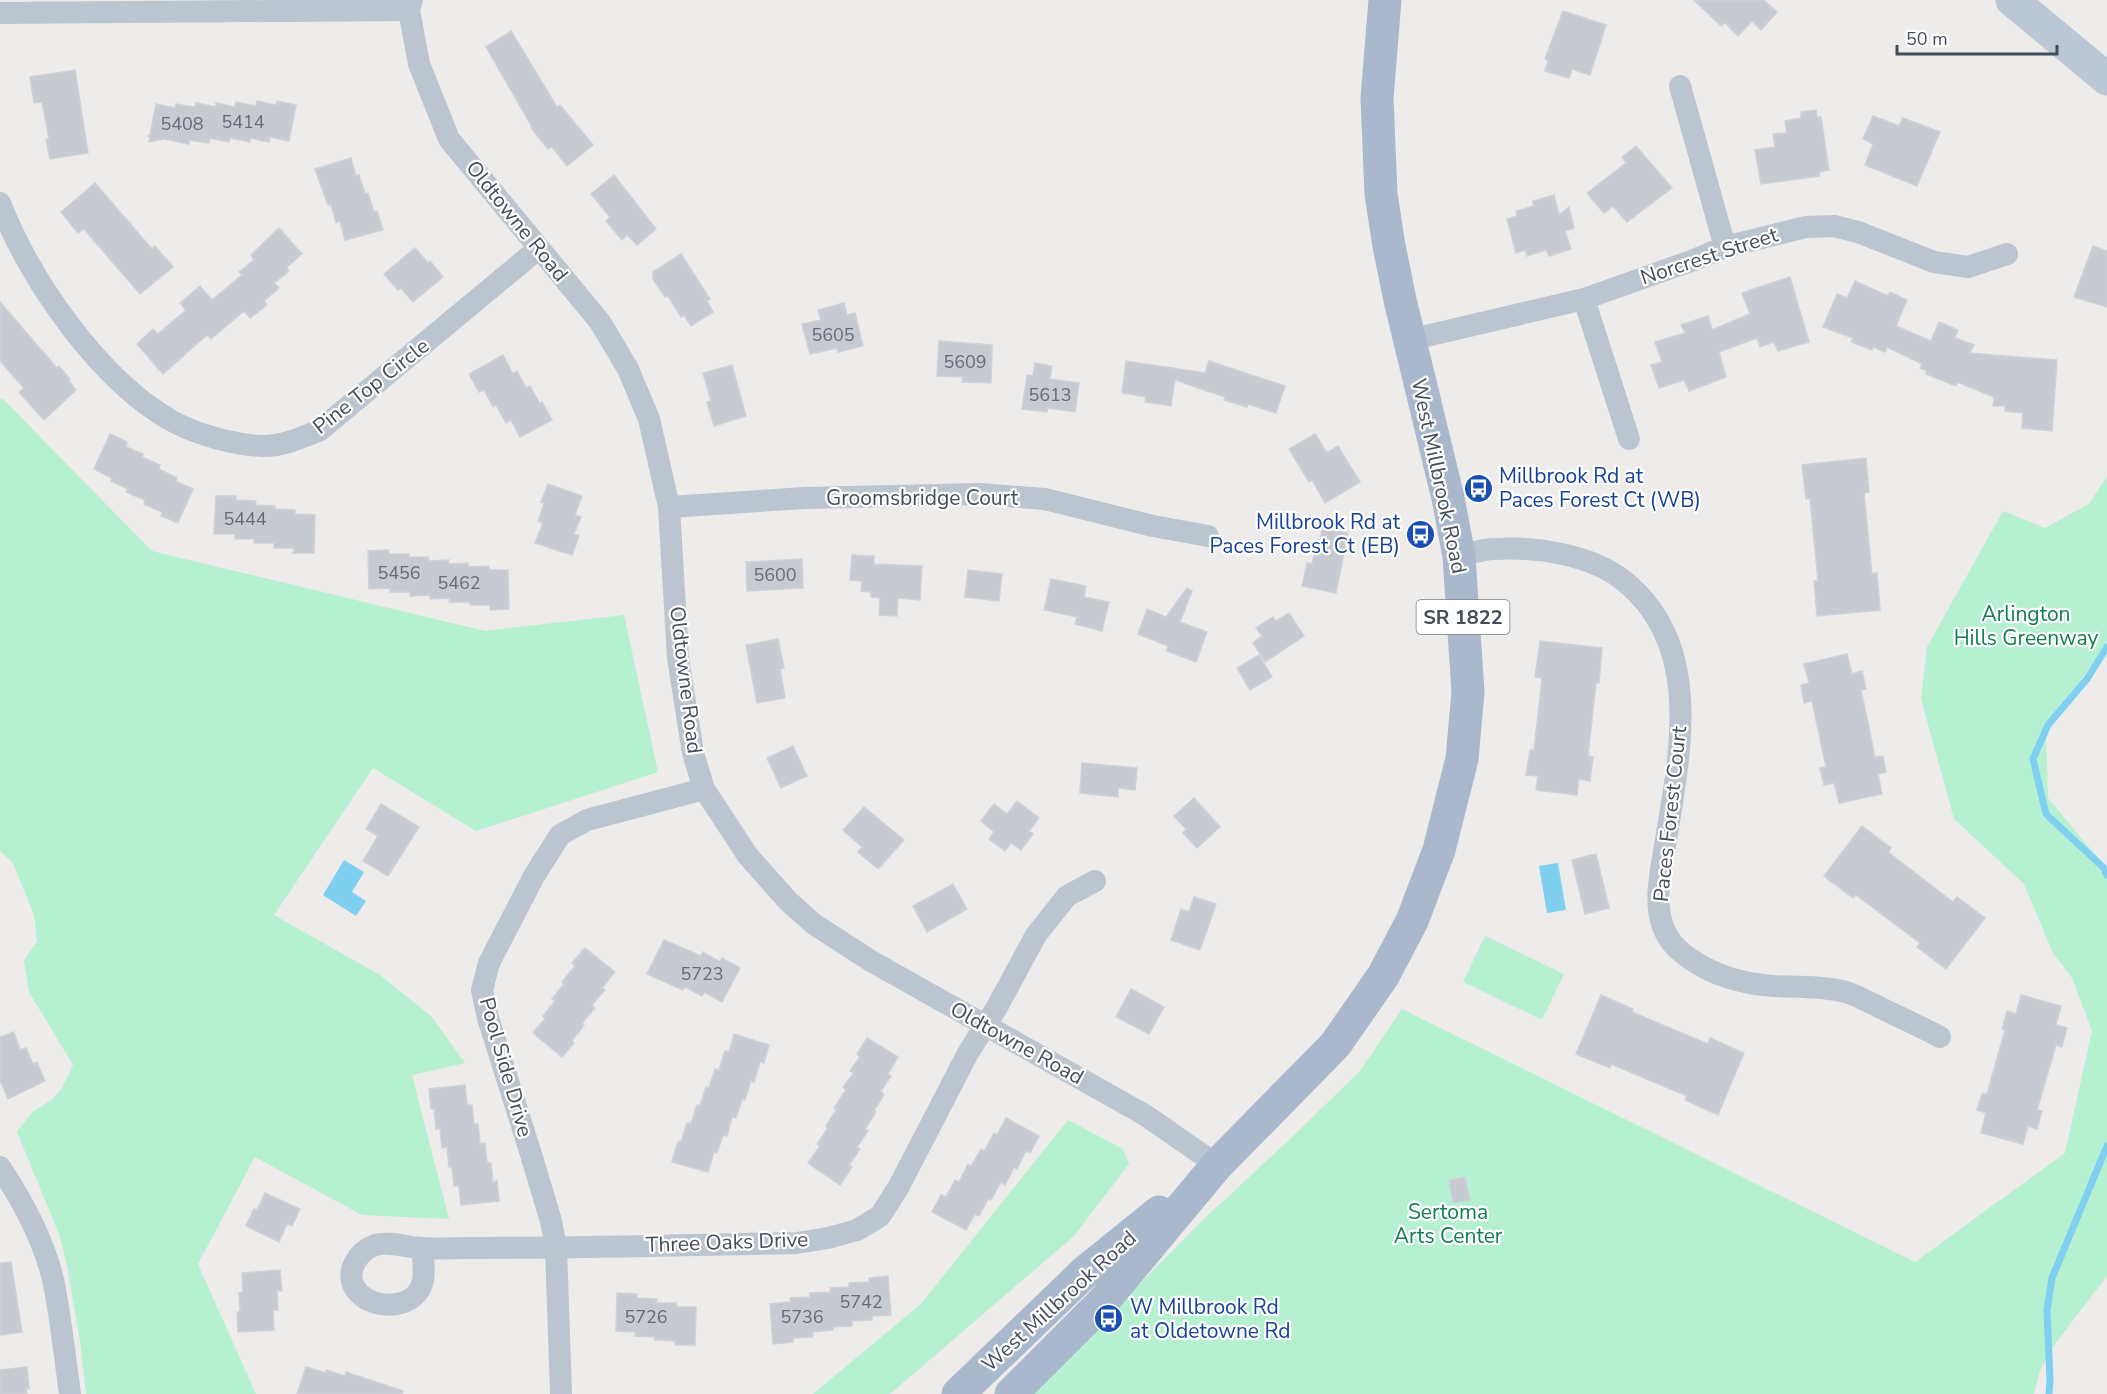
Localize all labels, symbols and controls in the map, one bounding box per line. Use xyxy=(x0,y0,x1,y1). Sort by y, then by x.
scale bar xyxy=(1897,18,2058,56)
text: 50 m xyxy=(1906,27,1948,51)
house number: 5414 xyxy=(221,110,265,134)
house number: 5408 xyxy=(160,112,204,136)
street label: Oldtowne Road xyxy=(459,155,575,287)
street label: Norcrest Street xyxy=(1637,220,1782,291)
house number: 5605 xyxy=(811,323,855,347)
street label: Pine Top Circle xyxy=(307,332,435,440)
house number: 5609 xyxy=(943,350,987,374)
street label: West Millbrook Road xyxy=(1405,376,1473,576)
house number: 5613 xyxy=(1028,383,1072,407)
place label: Millbrook Rd at Paces Forest Ct (WB) xyxy=(1499,462,1701,514)
bus stop icon: Millbrook Rd at Paces Forest Ct (WB) xyxy=(1462,472,1494,504)
street label: Groomsbridge Court xyxy=(826,484,1019,512)
house number: 5444 xyxy=(223,507,267,531)
place label: Millbrook Rd at Paces Forest Ct (EB) xyxy=(1210,508,1401,560)
bus stop icon: Millbrook Rd at Paces Forest Ct (EB) xyxy=(1405,518,1437,550)
house number: 5456 xyxy=(377,561,421,585)
house number: 5600 xyxy=(753,563,797,587)
house number: 5462 xyxy=(437,571,481,595)
road number: SR 1822 xyxy=(1416,600,1510,634)
park label: Arlington Hills Greenway xyxy=(1954,600,2099,652)
street label: Oldtowne Road xyxy=(663,605,709,755)
street label: Paces Forest Court xyxy=(1647,724,1693,903)
house number: 5723 xyxy=(680,962,724,986)
street label: Pool Side Drive xyxy=(473,994,539,1140)
street label: Oldtowne Road xyxy=(945,995,1089,1091)
park label: Sertoma Arts Center xyxy=(1394,1198,1503,1250)
street label: West Millbrook Road xyxy=(976,1224,1142,1378)
street label: Three Oaks Drive xyxy=(645,1225,809,1259)
house number: 5742 xyxy=(839,1290,883,1314)
place label: W Millbrook Rd at Oldetowne Rd xyxy=(1130,1293,1290,1345)
bus stop icon: W Millbrook Rd at Oldetowne Rd xyxy=(1093,1303,1125,1335)
house number: 5726 xyxy=(624,1305,668,1329)
house number: 5736 xyxy=(780,1305,824,1329)

